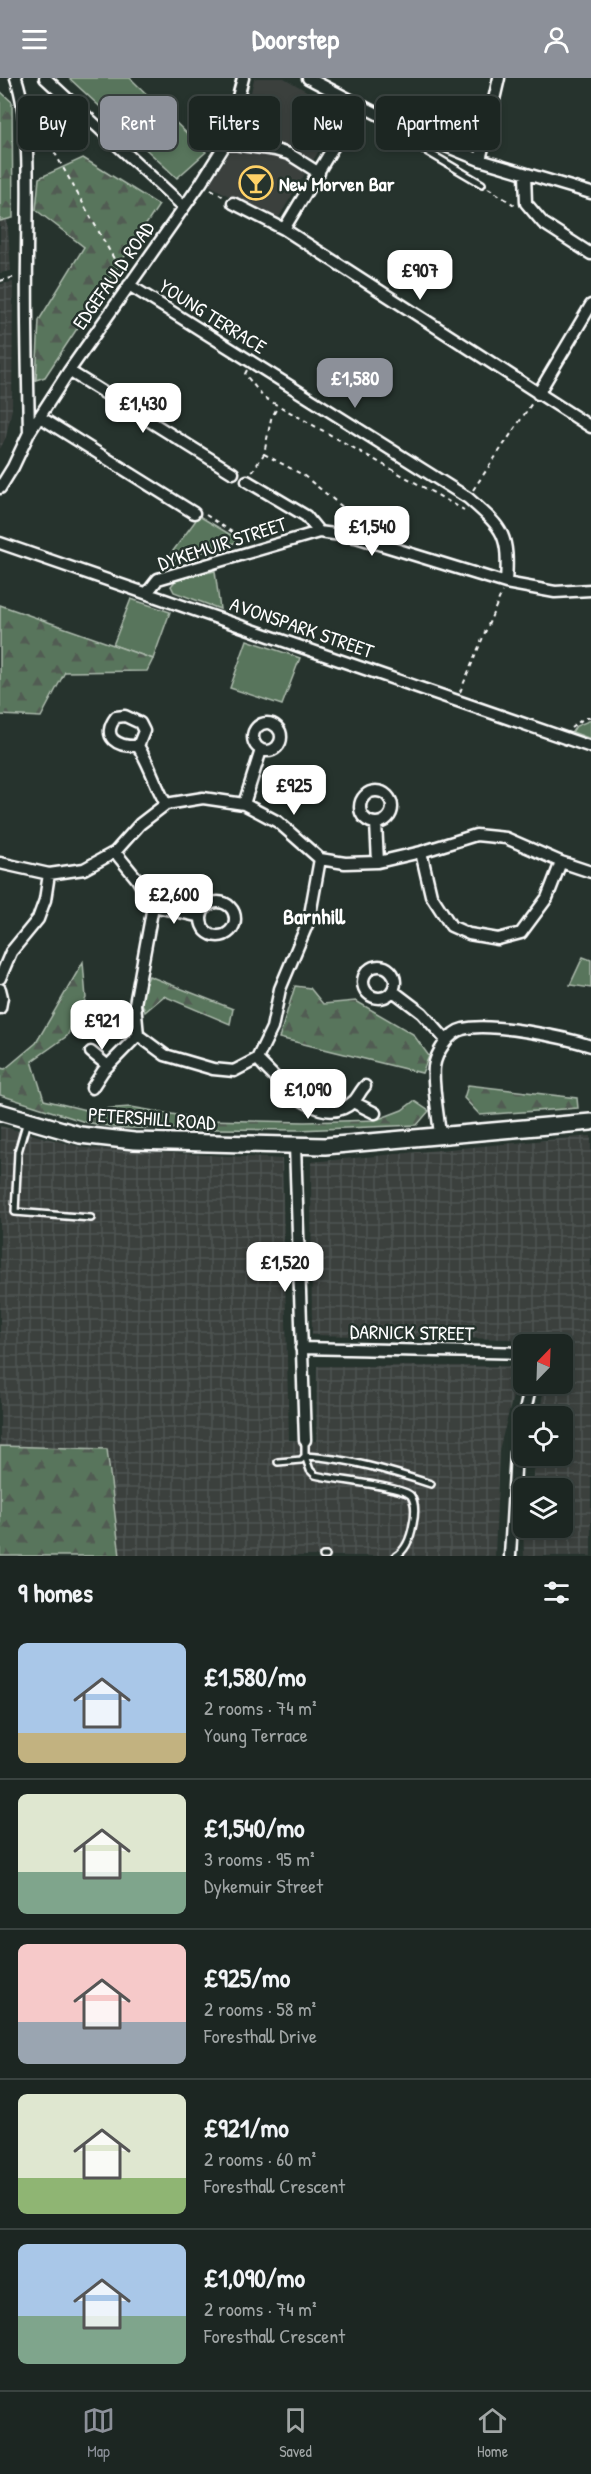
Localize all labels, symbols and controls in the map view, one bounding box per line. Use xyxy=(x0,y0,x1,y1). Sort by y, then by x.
text: Doorstep xyxy=(252,21,339,57)
icon: menu xyxy=(18,23,51,56)
icon: person xyxy=(540,23,573,56)
chip: Buy xyxy=(18,96,88,150)
chip: Rent xyxy=(100,96,177,150)
chip: Filters xyxy=(189,96,280,150)
chip: New xyxy=(292,96,364,150)
chip: Apartment xyxy=(376,96,500,150)
bar icon: New Morven Bar xyxy=(238,165,274,201)
place label: New Morven Bar xyxy=(279,170,395,197)
street label: EDGEFAULD ROAD xyxy=(66,215,160,334)
pin: £907 xyxy=(384,250,456,301)
text: £907 xyxy=(401,256,439,283)
street label: YOUNG TERRACE xyxy=(154,272,272,360)
pin: £1,580 xyxy=(306,358,404,409)
text: £1,580 xyxy=(331,364,379,391)
pin: £1,430 xyxy=(94,383,192,434)
text: £1,430 xyxy=(119,389,167,416)
pin: £1,540 xyxy=(323,506,421,557)
street label: DYKEMUIR STREET xyxy=(154,509,290,576)
text: £1,540 xyxy=(348,512,396,539)
street label: AVONSPARK STREET xyxy=(227,590,378,664)
pin: £925 xyxy=(258,765,330,816)
text: £925 xyxy=(276,771,312,798)
pin: £2,600 xyxy=(125,874,223,925)
text: £2,600 xyxy=(149,880,199,907)
district label: Barnhill xyxy=(283,901,345,931)
pin: £921 xyxy=(66,1000,138,1051)
text: £921 xyxy=(85,1006,119,1033)
pin: £1,090 xyxy=(259,1069,357,1120)
text: £1,090 xyxy=(284,1075,332,1102)
street label: PETERSHILL ROAD xyxy=(87,1100,217,1136)
pin: £1,520 xyxy=(236,1242,334,1293)
text: £1,520 xyxy=(260,1248,310,1275)
street label: DARNICK STREET xyxy=(350,1317,475,1347)
north arrow xyxy=(513,1334,573,1394)
map controls xyxy=(513,1334,573,1538)
button: locate xyxy=(513,1406,573,1466)
button: layers xyxy=(513,1478,573,1538)
text: 9 homes xyxy=(18,1575,93,1610)
icon: filters xyxy=(540,1576,573,1609)
text: £1,580/mo xyxy=(204,1659,306,1694)
icon: home xyxy=(66,1667,138,1739)
text: 2 rooms · 74 m² xyxy=(204,1694,316,1721)
text: Young Terrace xyxy=(204,1721,308,1748)
text: £1,540/mo xyxy=(204,1810,305,1845)
icon: home xyxy=(66,1818,138,1890)
text: 3 rooms · 95 m² xyxy=(204,1845,314,1872)
text: Dykemuir Street xyxy=(204,1872,323,1899)
text: £925/mo xyxy=(204,1960,290,1995)
icon: home xyxy=(66,1968,138,2040)
text: 2 rooms · 58 m² xyxy=(204,1995,316,2022)
text: Foresthall Drive xyxy=(204,2022,317,2049)
text: £921/mo xyxy=(204,2110,289,2145)
icon: home xyxy=(66,2118,138,2190)
text: 2 rooms · 60 m² xyxy=(204,2145,316,2172)
text: Foresthall Crescent xyxy=(204,2172,345,2199)
text: £1,090/mo xyxy=(204,2260,305,2295)
icon: home xyxy=(66,2268,138,2340)
text: 2 rooms · 74 m² xyxy=(204,2295,316,2322)
text: Foresthall Crescent xyxy=(204,2322,345,2349)
tab: Map xyxy=(82,2404,115,2462)
tab: Saved xyxy=(279,2404,312,2462)
tab: Home xyxy=(476,2404,509,2462)

